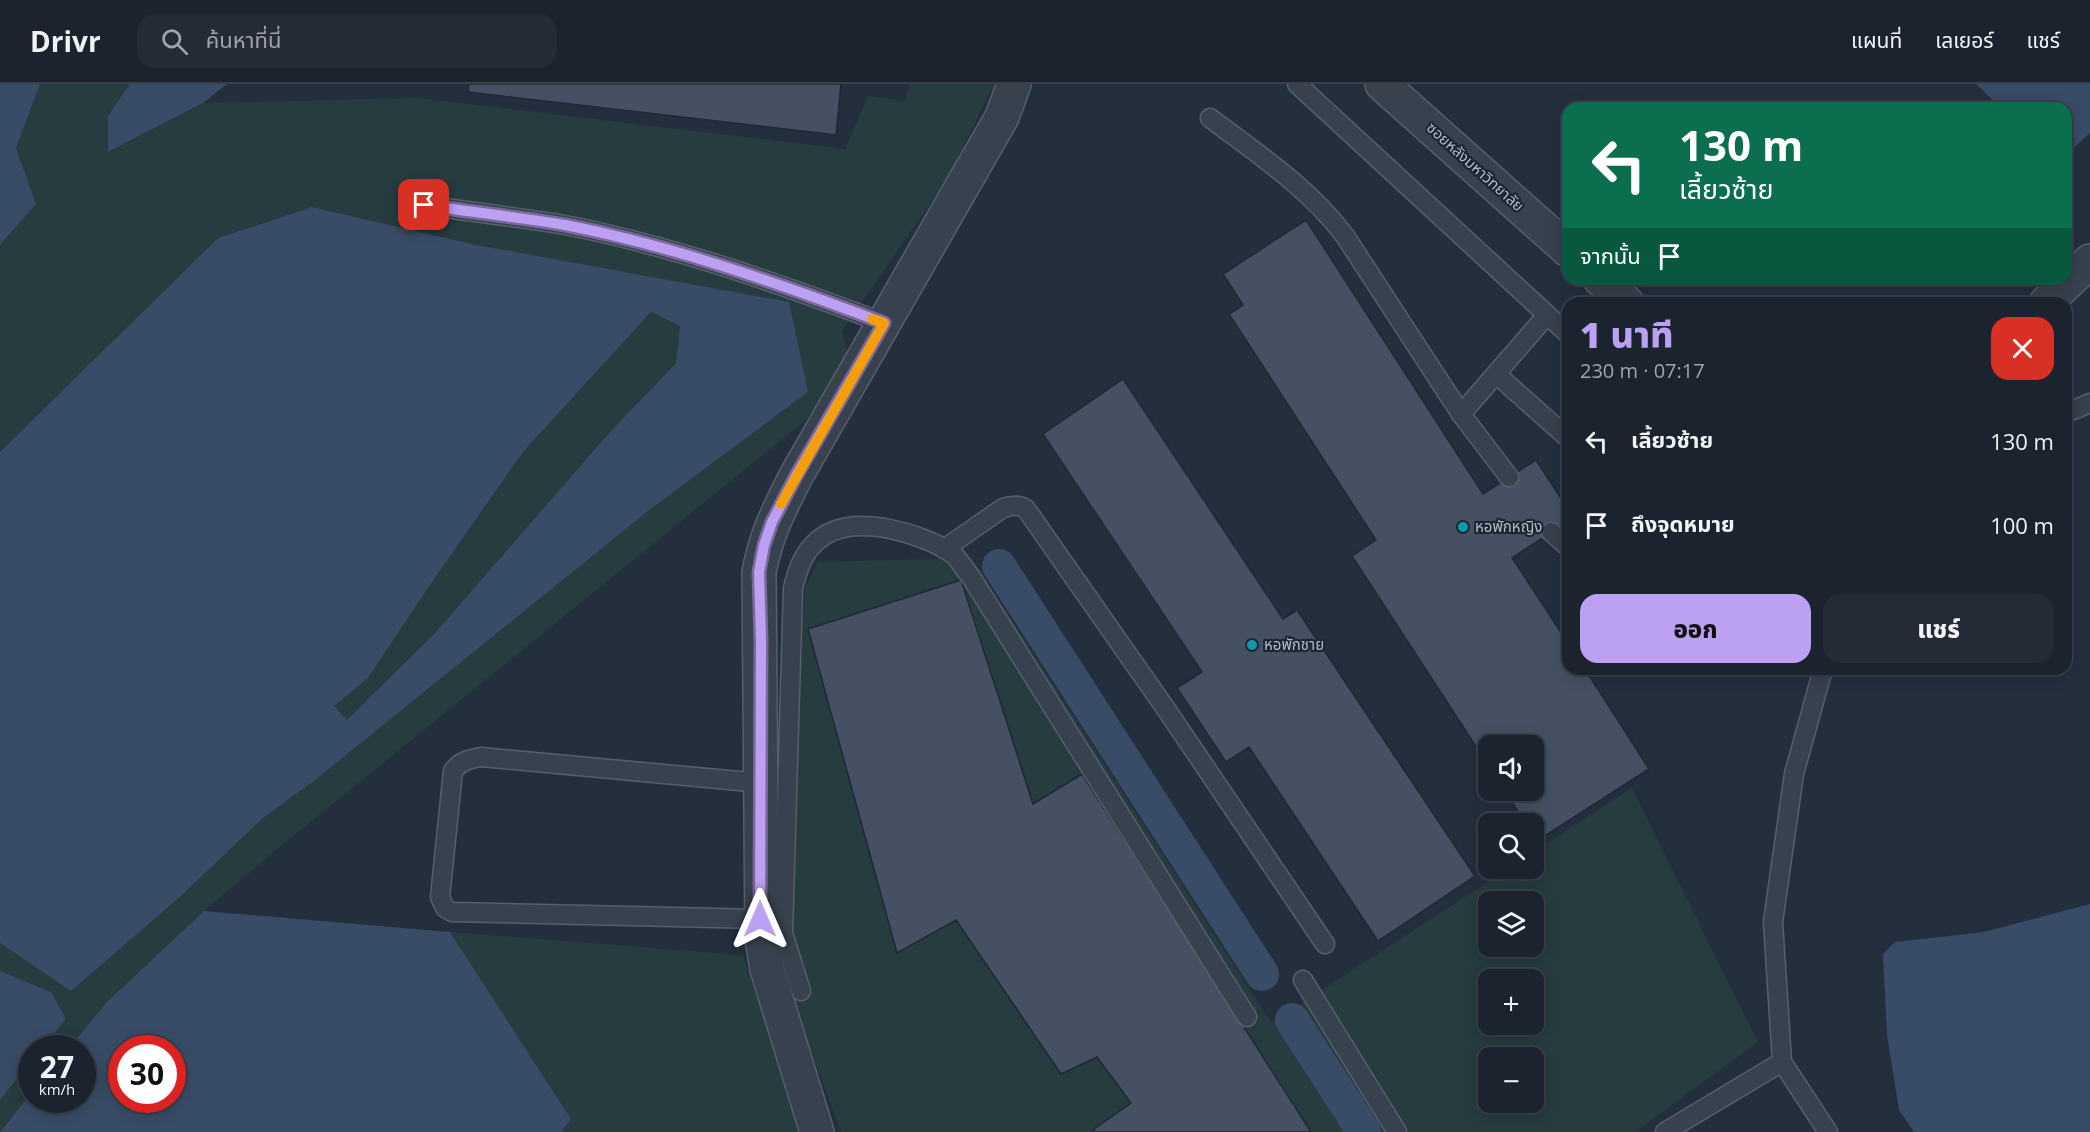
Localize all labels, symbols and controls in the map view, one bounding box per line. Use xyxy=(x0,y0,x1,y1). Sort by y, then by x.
search box xyxy=(137,14,557,68)
text: Drivr xyxy=(30,22,101,60)
text: ค้นหาที่นี่ xyxy=(206,24,281,54)
icon: search xyxy=(158,25,191,58)
text: แผนที่ xyxy=(1851,26,1902,54)
text: เลเยอร์ xyxy=(1935,26,1994,54)
text: แชร์ xyxy=(2027,26,2060,54)
text: 130 m xyxy=(1679,116,1803,173)
street label: ซอยหลังมหาวิทยาลัย xyxy=(1423,117,1529,215)
icon: left xyxy=(1580,126,1658,204)
text: เลี้ยวซ้าย xyxy=(1679,170,1773,207)
pin xyxy=(398,179,449,230)
icon: arrive xyxy=(407,188,440,221)
text: จากนั้น xyxy=(1580,240,1641,270)
icon: arrive xyxy=(1653,240,1686,273)
text: 1 นาที xyxy=(1580,310,1674,359)
button: close xyxy=(1991,317,2054,380)
text: 230 m · 07:17 xyxy=(1580,357,1705,384)
text: เลี้ยวซ้าย xyxy=(1631,424,1713,454)
icon: left xyxy=(1580,425,1613,458)
text: 130 m xyxy=(1990,426,2054,456)
text: ถึงจุดหมาย xyxy=(1631,508,1735,538)
icon: arrive xyxy=(1580,509,1613,542)
text: 100 m xyxy=(1990,510,2054,540)
place label: หอพักหญิง xyxy=(1475,516,1542,536)
marker: หอพักหญิง xyxy=(1456,520,1470,534)
button: ออก xyxy=(1580,594,1811,663)
button: แชร์ xyxy=(1823,594,2054,663)
place label: หอพักชาย xyxy=(1264,634,1324,654)
marker: หอพักชาย xyxy=(1245,638,1259,652)
map controls xyxy=(1478,735,1544,1113)
button: sound xyxy=(1478,735,1544,801)
button: search xyxy=(1478,813,1544,879)
position arrow xyxy=(728,887,792,951)
button: layers xyxy=(1478,891,1544,957)
button: + xyxy=(1478,969,1544,1035)
speed limit sign: 30 xyxy=(108,1035,186,1113)
text: 27 xyxy=(40,1046,74,1087)
button: − xyxy=(1478,1047,1544,1113)
text: km/h xyxy=(39,1079,75,1099)

